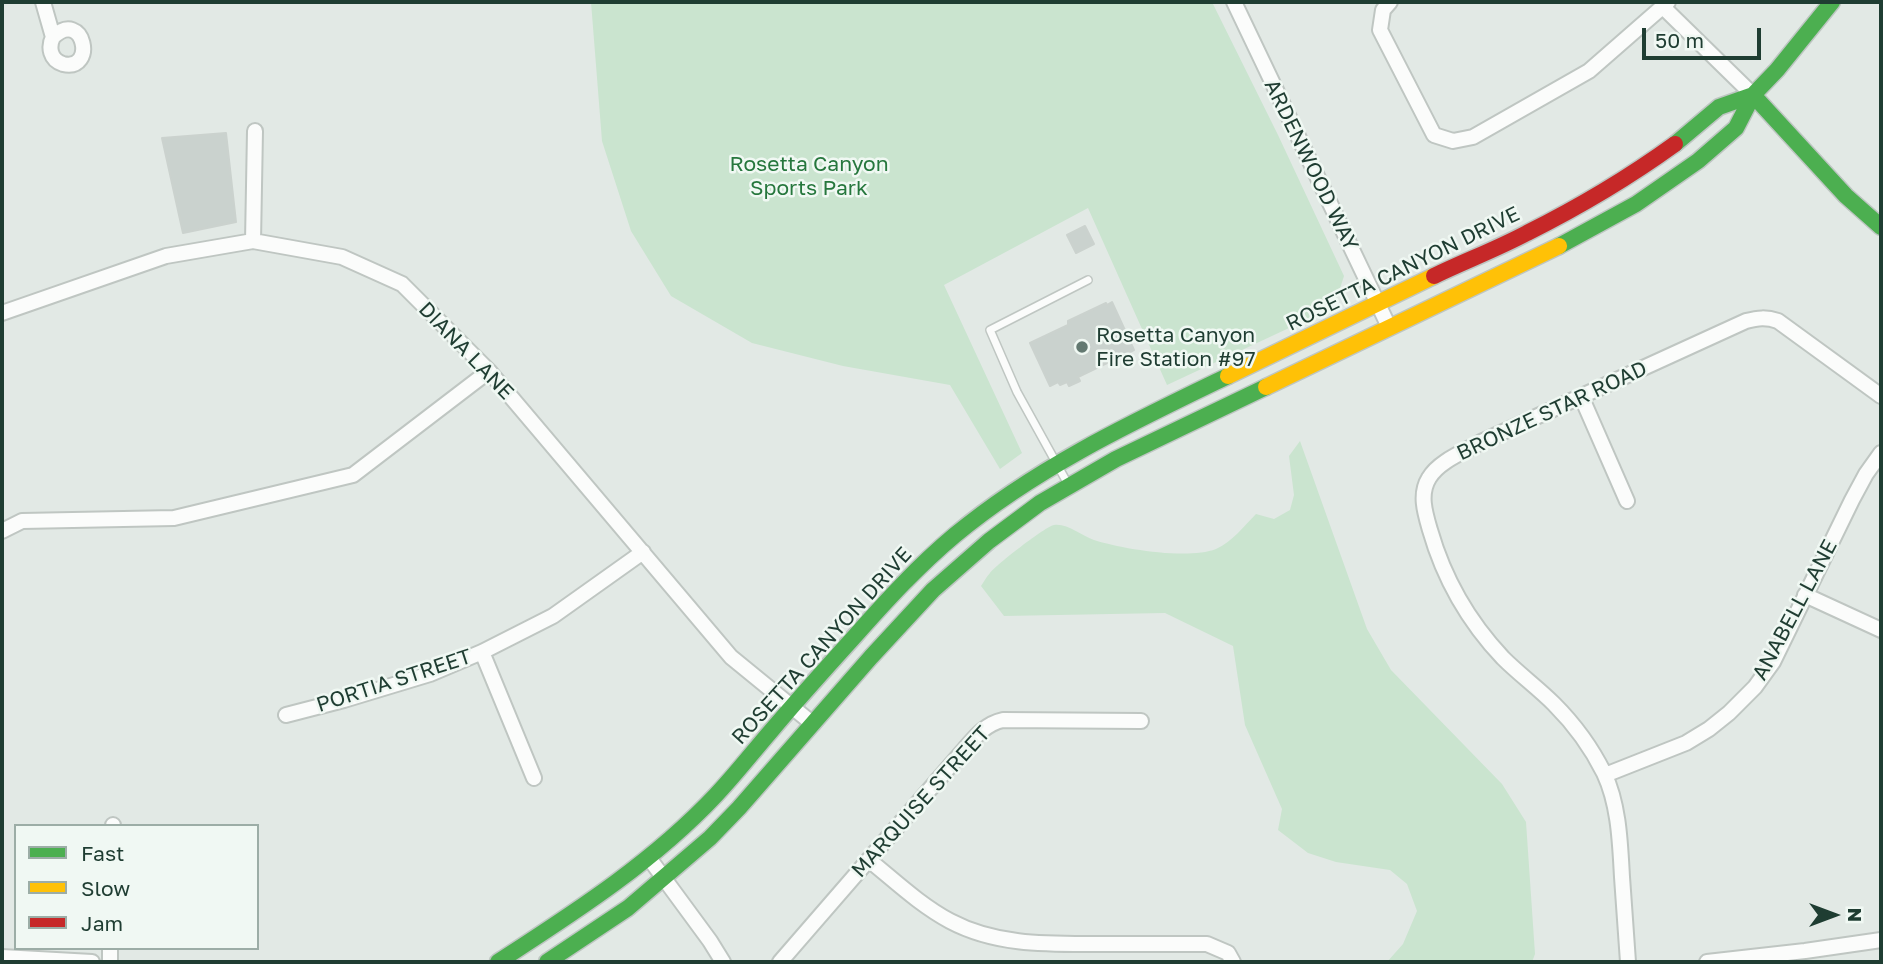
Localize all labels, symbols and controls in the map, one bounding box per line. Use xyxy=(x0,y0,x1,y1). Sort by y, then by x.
scale bar xyxy=(1645,14,1764,58)
text: 50 m xyxy=(1655,27,1704,53)
street label: ARDENWOOD WAY xyxy=(1259,75,1363,255)
park label: Rosetta Canyon Sports Park xyxy=(729,151,889,201)
street label: ROSETTA CANYON DRIVE xyxy=(1282,201,1524,337)
street label: DIANA LANE xyxy=(413,297,519,405)
place label: Rosetta Canyon Fire Station #97 xyxy=(1096,322,1256,372)
marker: Rosetta Canyon Fire Station #97 xyxy=(1074,339,1090,355)
street label: BRONZE STAR ROAD xyxy=(1453,356,1651,466)
street label: ANABELL LANE xyxy=(1747,535,1843,685)
street label: ROSETTA CANYON DRIVE xyxy=(727,542,917,750)
street label: PORTIA STREET xyxy=(313,644,475,718)
street label: MARQUISE STREET xyxy=(846,721,996,883)
legend xyxy=(14,824,259,950)
text: Fast xyxy=(81,840,124,866)
text: Slow xyxy=(81,875,130,901)
north arrow xyxy=(1799,880,1869,950)
text: N xyxy=(1844,908,1867,922)
text: Jam xyxy=(81,910,123,936)

